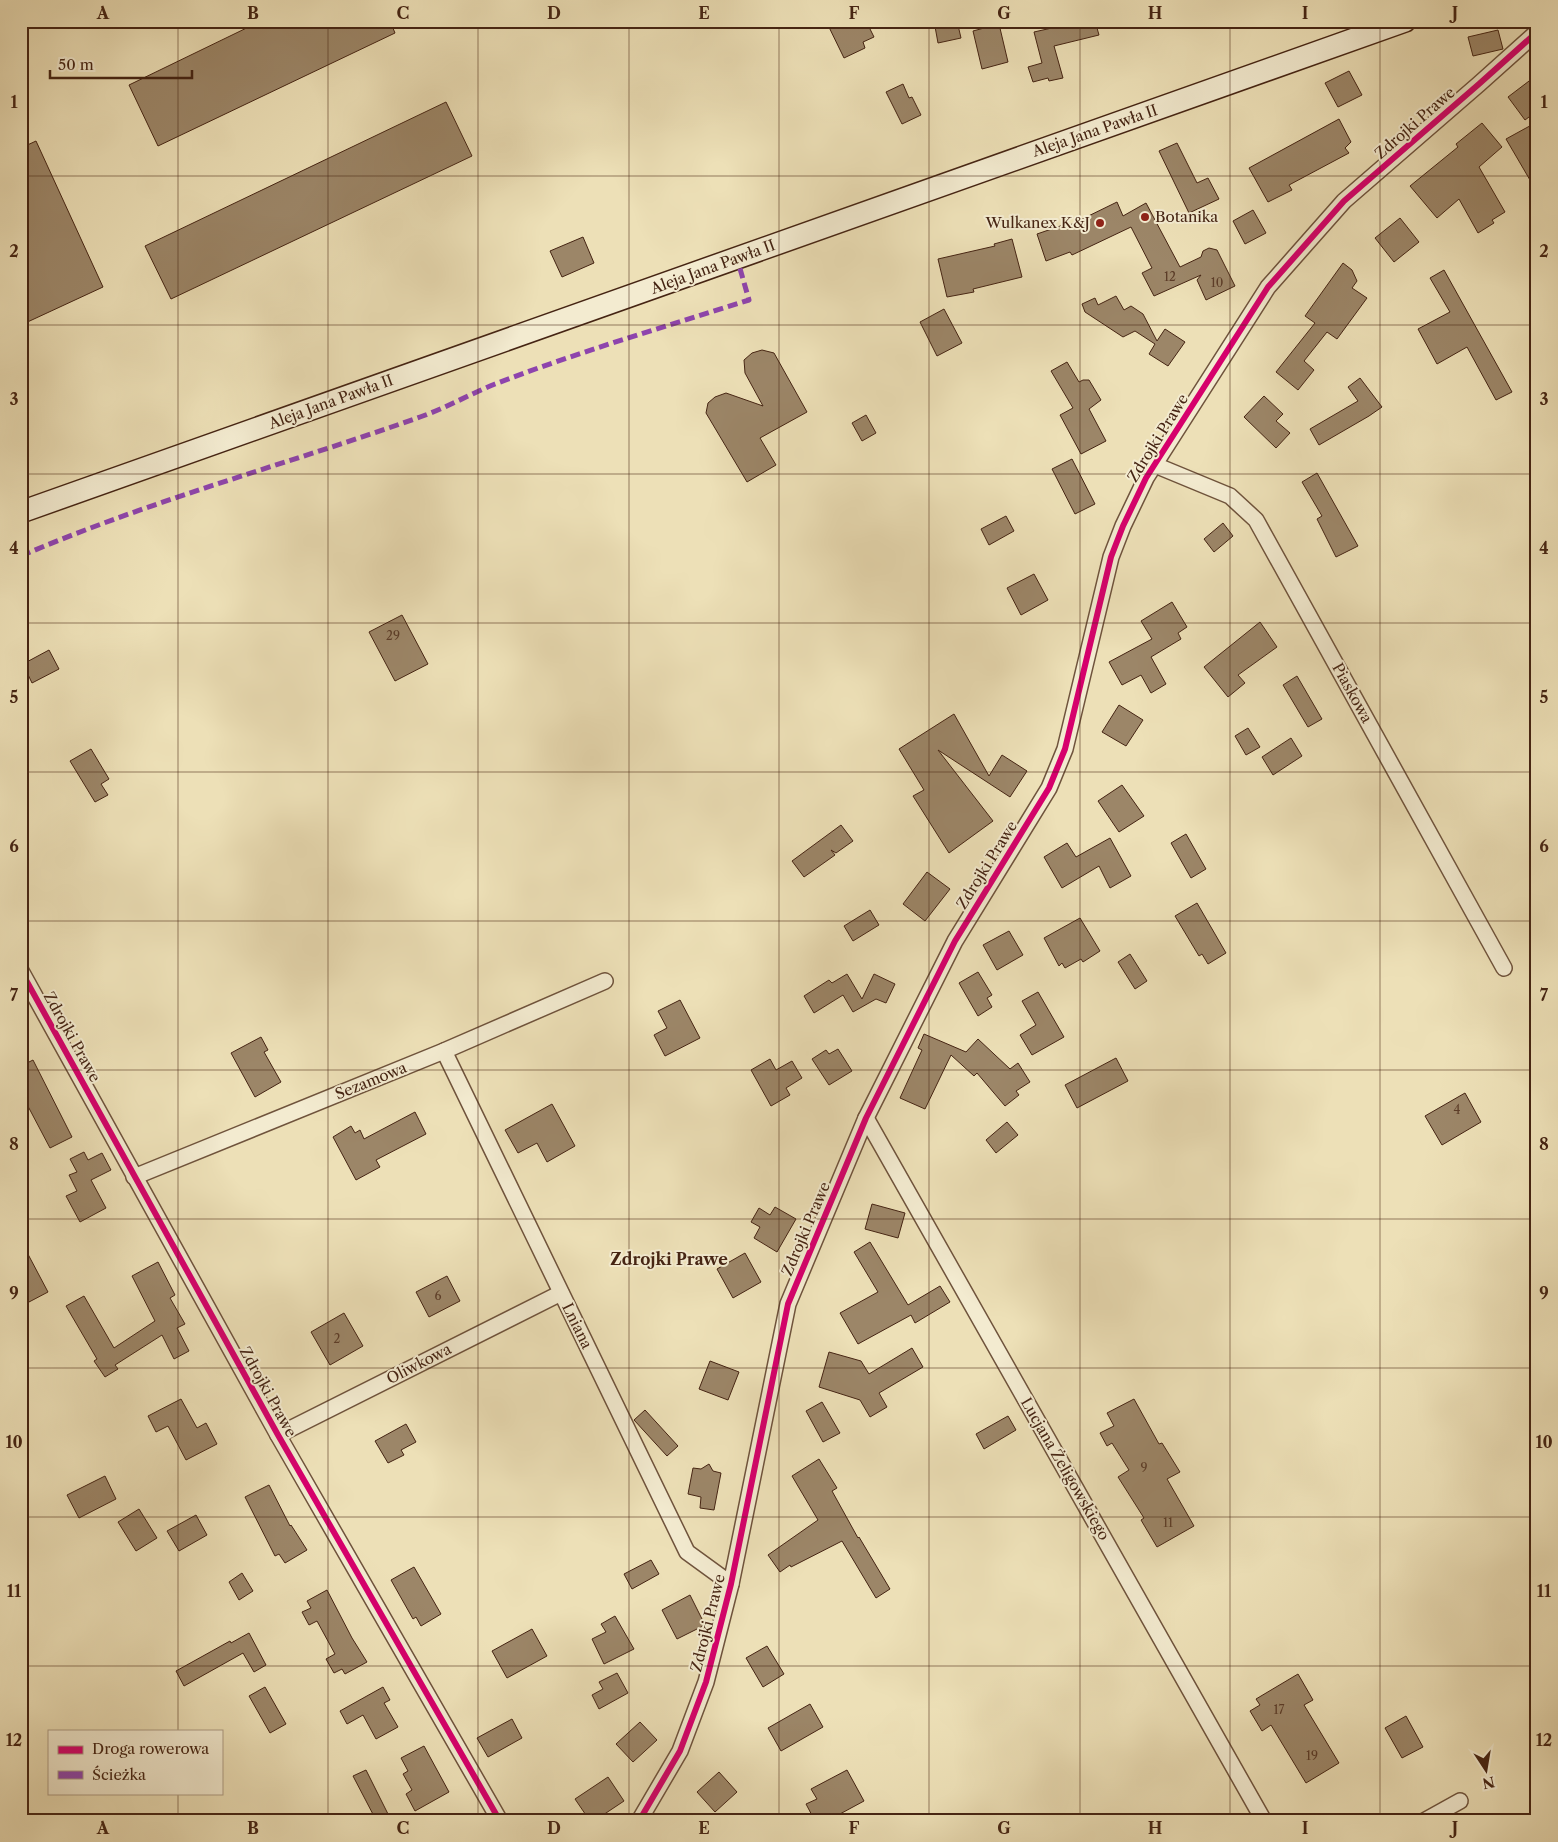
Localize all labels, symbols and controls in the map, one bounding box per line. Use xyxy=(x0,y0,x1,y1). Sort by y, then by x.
text: A xyxy=(96,3,110,23)
text: B xyxy=(247,3,259,23)
text: C xyxy=(397,3,409,23)
text: D xyxy=(547,3,561,23)
text: E xyxy=(698,3,710,23)
text: F xyxy=(849,3,860,23)
text: G xyxy=(997,3,1011,23)
text: H xyxy=(1148,3,1162,23)
text: I xyxy=(1302,3,1309,23)
text: J xyxy=(1449,3,1458,23)
scale bar xyxy=(50,48,192,80)
text: 50 m xyxy=(58,55,94,74)
street label: Zdrojki Prawe xyxy=(1371,83,1459,163)
text: 1 xyxy=(10,92,18,112)
text: 1 xyxy=(1540,92,1548,112)
street label: Aleja Jana Pawła II xyxy=(1029,100,1160,161)
place label: Botanika xyxy=(1155,207,1218,226)
marker: Botanika xyxy=(1139,211,1151,223)
place label: Wulkanex K&J xyxy=(984,213,1090,232)
marker: Wulkanex K&J xyxy=(1094,217,1106,229)
street label: Aleja Jana Pawła II xyxy=(647,235,778,298)
text: 2 xyxy=(9,241,19,261)
text: 2 xyxy=(1539,241,1549,261)
house number: 12 xyxy=(1164,269,1176,284)
house number: 10 xyxy=(1211,275,1223,290)
street label: Aleja Jana Pawła II xyxy=(265,370,396,433)
text: 3 xyxy=(9,389,19,409)
text: 3 xyxy=(1539,389,1549,409)
street label: Zdrojki Prawe xyxy=(1123,390,1192,485)
text: 4 xyxy=(9,538,19,558)
text: 4 xyxy=(1539,538,1549,558)
house number: 29 xyxy=(386,628,400,643)
street label: Piaskowa xyxy=(1328,659,1377,726)
text: 5 xyxy=(10,687,19,707)
text: 5 xyxy=(1540,687,1549,707)
street label: Zdrojki Prawe xyxy=(952,817,1021,912)
text: 6 xyxy=(9,836,19,856)
text: 6 xyxy=(1539,836,1549,856)
text: 7 xyxy=(10,985,19,1005)
text: 7 xyxy=(1540,985,1549,1005)
street label: Zdrojki Prawe xyxy=(40,988,105,1085)
street label: Sezamowa xyxy=(332,1058,410,1104)
house number: 4 xyxy=(1454,1102,1461,1117)
text: 8 xyxy=(9,1134,19,1154)
text: 8 xyxy=(1539,1134,1549,1154)
street label: Zdrojki Prawe xyxy=(777,1179,834,1279)
district label: Zdrojki Prawe xyxy=(610,1249,728,1269)
text: 9 xyxy=(9,1283,19,1303)
text: 9 xyxy=(1539,1283,1549,1303)
house number: 6 xyxy=(434,1288,442,1303)
street label: Lniana xyxy=(558,1300,597,1352)
house number: 2 xyxy=(334,1331,341,1346)
street label: Oliwkowa xyxy=(383,1339,454,1388)
street label: Zdrojki Prawe xyxy=(236,1343,301,1440)
street label: Lucjana Żeligowskiego xyxy=(1017,1394,1114,1544)
text: 10 xyxy=(5,1432,23,1452)
text: 10 xyxy=(1535,1432,1553,1452)
house number: 9 xyxy=(1140,1460,1148,1475)
house number: 11 xyxy=(1163,1515,1173,1530)
street label: Zdrojki Prawe xyxy=(686,1572,729,1674)
text: 11 xyxy=(7,1581,22,1601)
text: 11 xyxy=(1537,1581,1552,1601)
house number: 17 xyxy=(1274,1702,1285,1717)
text: 12 xyxy=(6,1730,22,1750)
legend xyxy=(48,1730,222,1794)
text: 12 xyxy=(1536,1730,1552,1750)
text: Droga rowerowa xyxy=(92,1739,209,1758)
north arrow xyxy=(1460,1744,1510,1794)
house number: 19 xyxy=(1306,1748,1318,1763)
text: Ścieżka xyxy=(92,1765,146,1784)
text: N xyxy=(1481,1773,1497,1793)
text: A xyxy=(96,1818,110,1838)
text: B xyxy=(247,1818,259,1838)
text: C xyxy=(397,1818,409,1838)
text: D xyxy=(547,1818,561,1838)
text: E xyxy=(698,1818,710,1838)
text: F xyxy=(849,1818,860,1838)
text: G xyxy=(997,1818,1011,1838)
text: H xyxy=(1148,1818,1162,1838)
text: I xyxy=(1302,1818,1309,1838)
text: J xyxy=(1449,1818,1458,1838)

